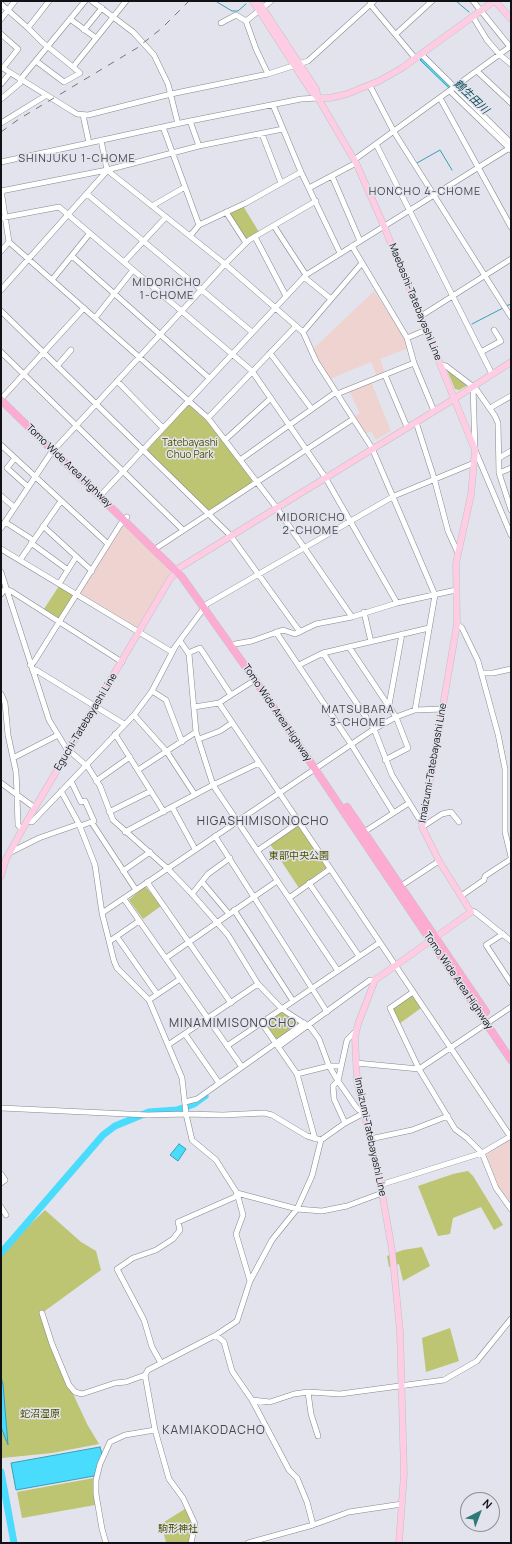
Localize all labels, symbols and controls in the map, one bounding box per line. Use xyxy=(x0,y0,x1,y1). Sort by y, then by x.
water label: 鶴生田川 xyxy=(451,77,491,117)
district label: SHINJUKU 1-CHOME xyxy=(18,152,136,166)
district label: HONCHO 4-CHOME xyxy=(369,185,481,199)
street label: Maebashi-Tatebayashi Line xyxy=(386,242,444,362)
district label: MIDORICHO 1-CHOME xyxy=(132,276,202,302)
street label: Tomo Wide Area Highway xyxy=(24,422,114,510)
park label: Tatebayashi Chuo Park xyxy=(162,437,218,460)
district label: MIDORICHO 2-CHOME xyxy=(276,511,346,537)
street label: Tomo Wide Area Highway xyxy=(240,662,314,764)
street label: Eguchi-Tatebayashi Line xyxy=(52,671,120,773)
street label: Imaizumi-Tatebayashi Line xyxy=(417,702,449,824)
district label: MATSUBARA 3-CHOME xyxy=(321,703,395,729)
district label: HIGASHIMISONOCHO xyxy=(197,815,329,829)
park label: 東部中央公園 xyxy=(269,850,329,862)
street label: Tomo Wide Area Highway xyxy=(421,930,495,1032)
district label: MINAMIMISONOCHO xyxy=(169,1017,297,1031)
street label: Imaizumi-Tatebayashi Line xyxy=(352,1077,388,1197)
park label: 蛇沼湿原 xyxy=(20,1408,60,1420)
district label: KAMIAKODACHO xyxy=(162,1424,266,1438)
north arrow xyxy=(460,1492,500,1532)
text: N xyxy=(480,1495,496,1512)
park label: 駒形神社 xyxy=(158,1523,198,1535)

